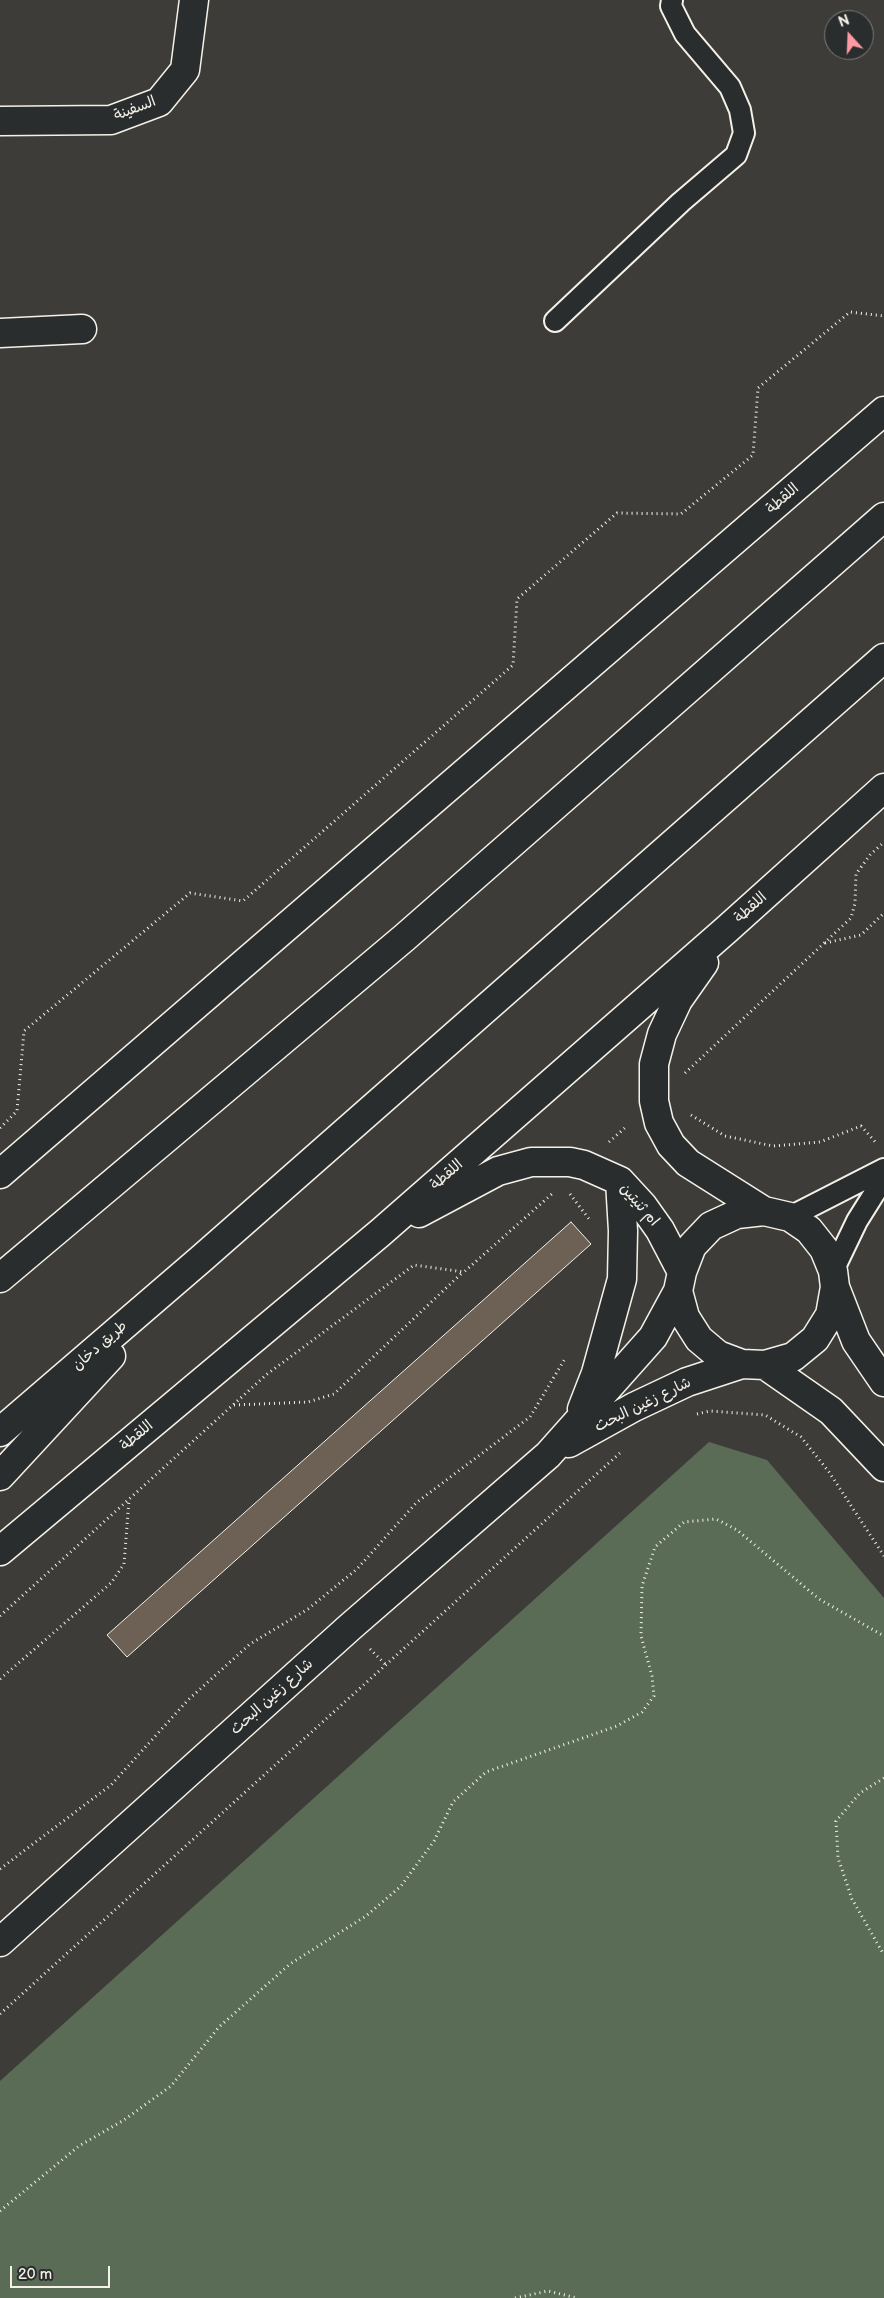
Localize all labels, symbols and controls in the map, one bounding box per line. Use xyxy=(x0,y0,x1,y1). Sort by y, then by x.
north arrow xyxy=(824,10,874,60)
text: N xyxy=(836,12,852,31)
street label: السفينة xyxy=(111,93,159,125)
street label: اللقطة xyxy=(763,480,803,518)
street label: اللقطة xyxy=(731,889,771,927)
street label: اللقطة xyxy=(427,1156,467,1194)
street label: ام ثنيتين xyxy=(615,1180,663,1230)
street label: طريق دخان xyxy=(69,1317,131,1375)
street label: شارع زغين البحث xyxy=(592,1374,694,1436)
street label: اللقطة xyxy=(117,1417,157,1455)
street label: شارع زغين البحث xyxy=(227,1655,317,1739)
scale bar xyxy=(12,2256,112,2288)
text: 20 m xyxy=(18,2265,52,2284)

